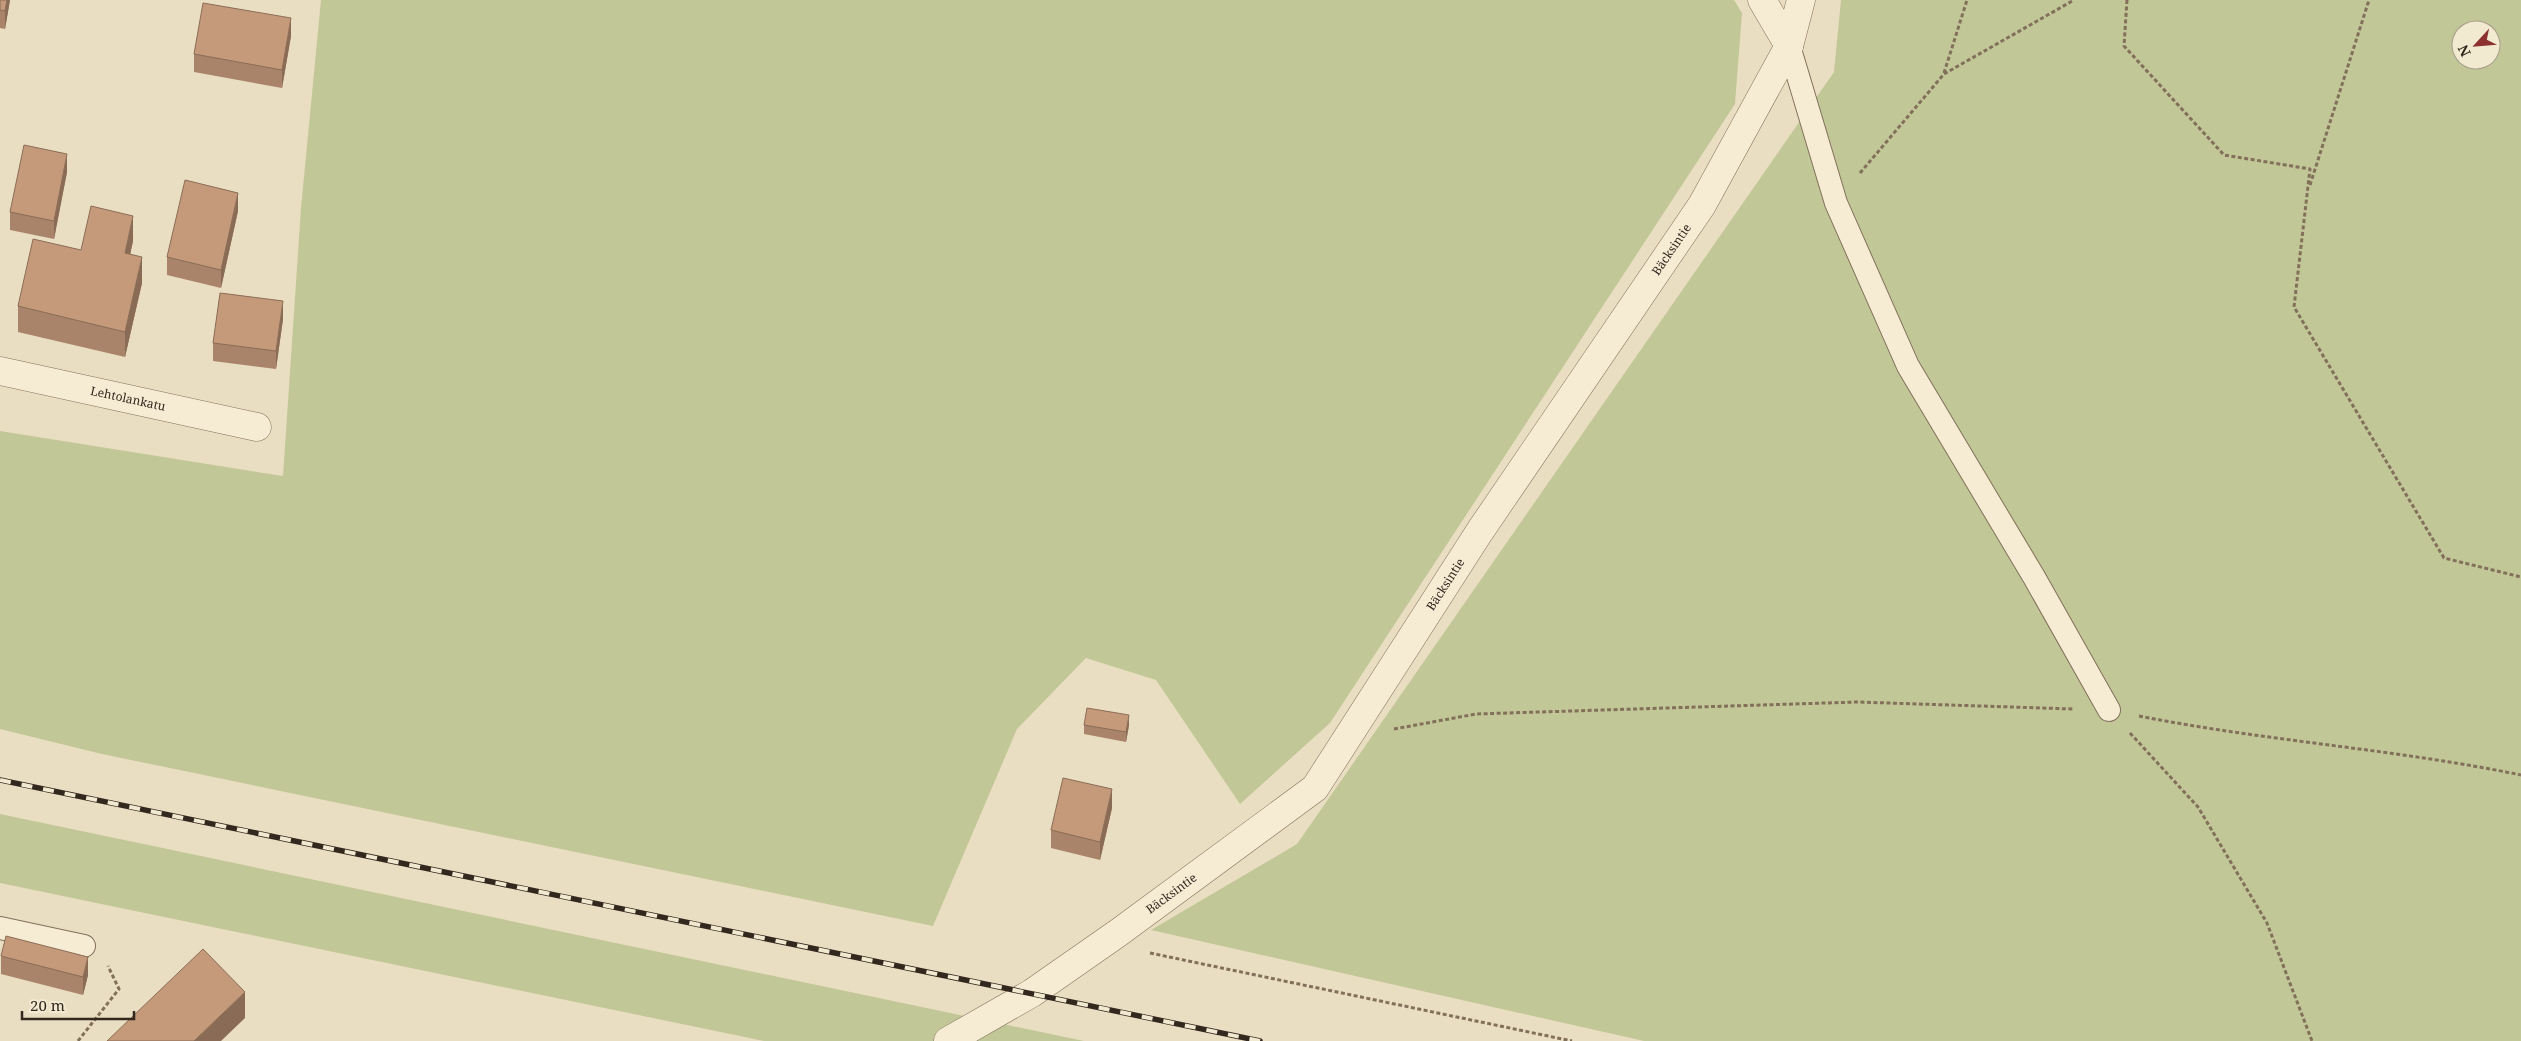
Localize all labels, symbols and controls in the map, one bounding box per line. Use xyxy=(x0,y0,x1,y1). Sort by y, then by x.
north arrow xyxy=(2451,20,2501,70)
text: N xyxy=(2453,42,2475,60)
street label: Bäcksintie xyxy=(1648,220,1695,279)
street label: Lehtolankatu xyxy=(89,382,168,415)
street label: Bäcksintie xyxy=(1422,555,1468,614)
street label: Bäcksintie xyxy=(1142,869,1200,918)
scale bar xyxy=(22,988,135,1020)
text: 20 m xyxy=(30,995,65,1015)

